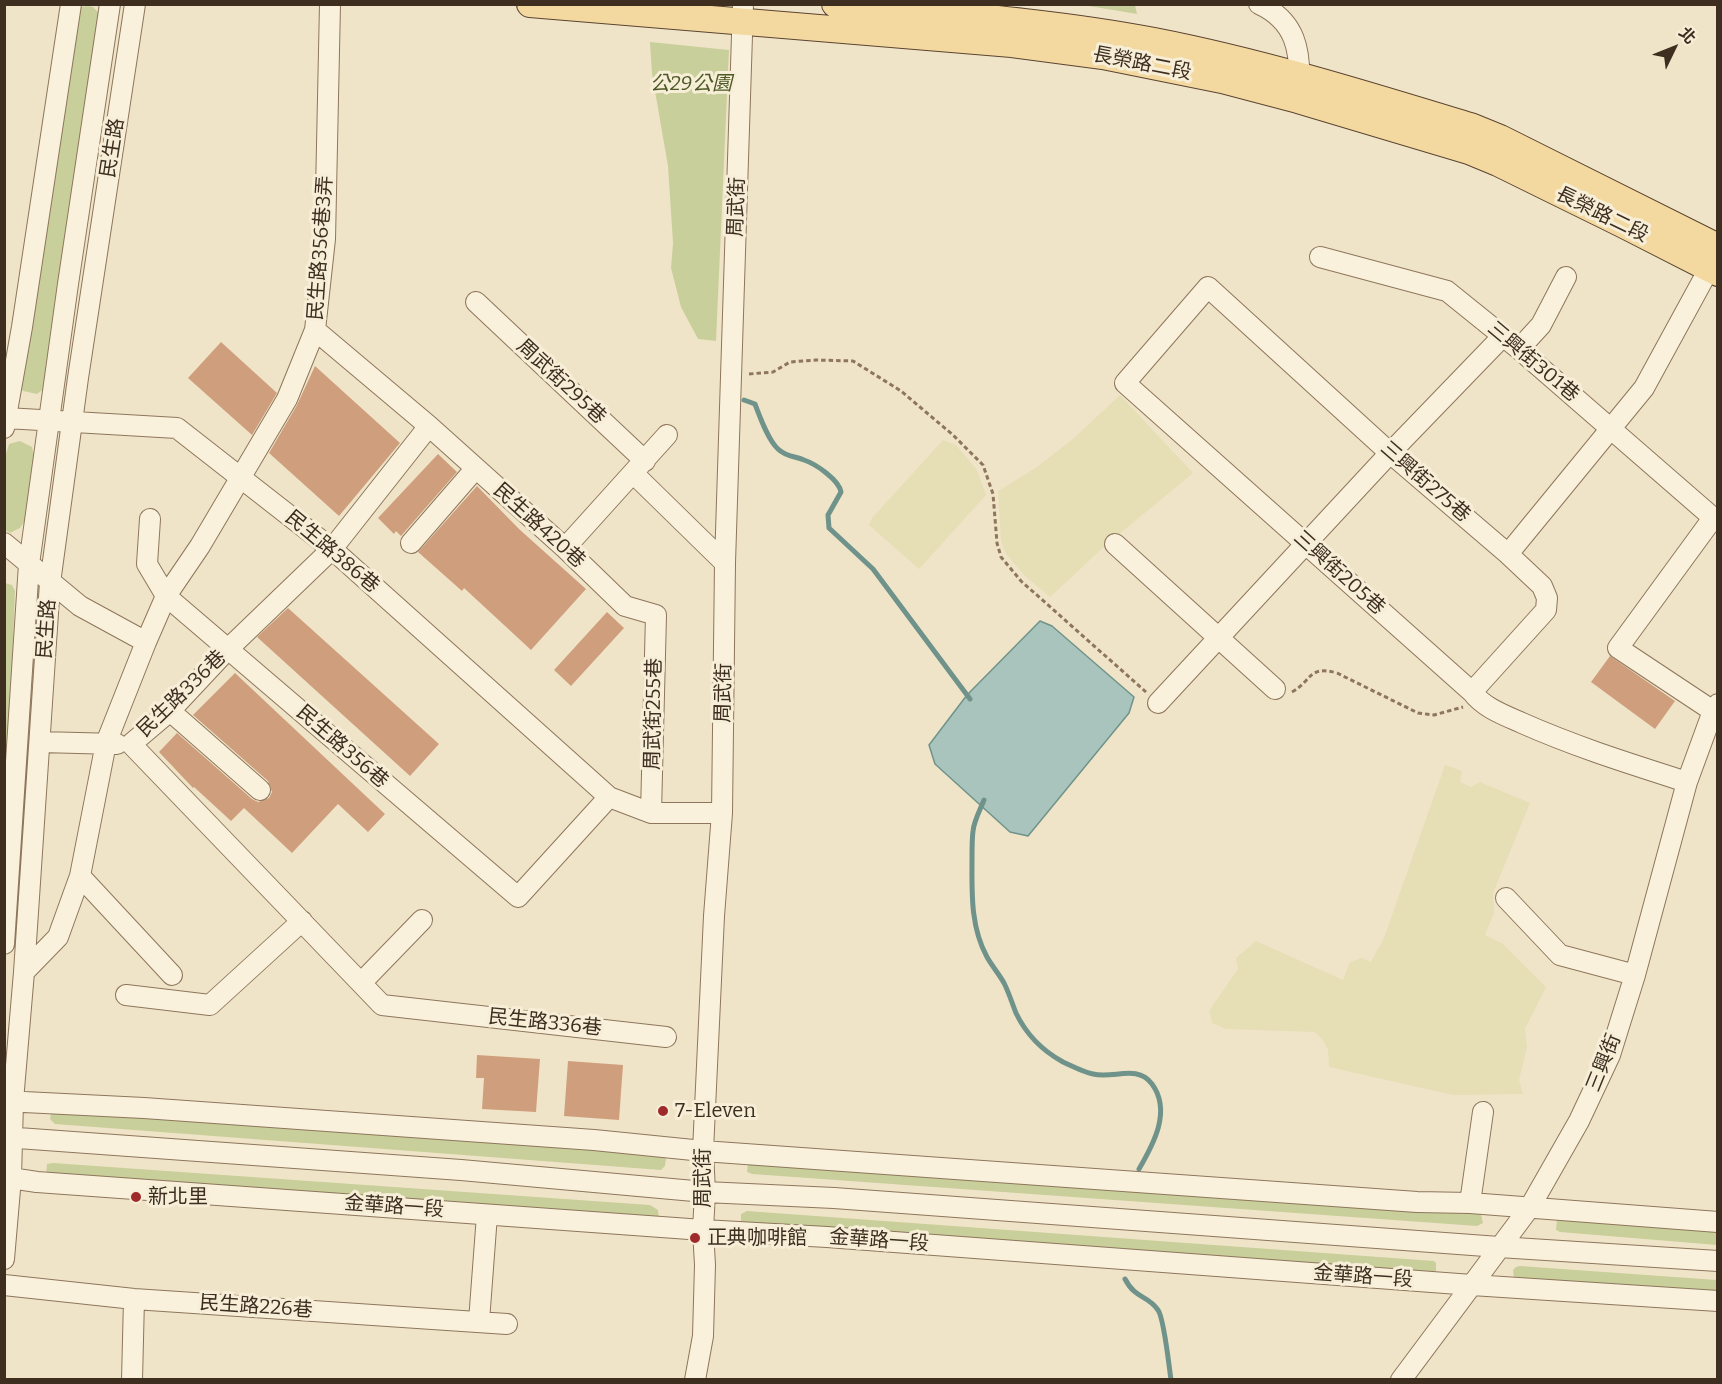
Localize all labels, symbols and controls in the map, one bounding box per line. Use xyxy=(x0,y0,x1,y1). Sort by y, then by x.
north arrow xyxy=(1644,18,1704,78)
text: 北 xyxy=(1675,23,1700,48)
street label: 長榮路二段 xyxy=(1091,43,1193,85)
park label: 公29公園 xyxy=(650,72,732,96)
street label: 民生路 xyxy=(96,116,130,180)
street label: 民生路356巷3弄 xyxy=(304,175,338,321)
street label: 周武街 xyxy=(724,177,750,237)
street label: 長榮路二段 xyxy=(1552,182,1652,248)
street label: 三興街301巷 xyxy=(1482,317,1584,407)
street label: 周武街295巷 xyxy=(511,335,611,429)
street label: 三興街275巷 xyxy=(1375,437,1475,527)
street label: 民生路420巷 xyxy=(488,478,590,574)
street label: 民生路386巷 xyxy=(280,506,384,598)
street label: 三興街205巷 xyxy=(1288,526,1390,620)
street label: 民生路 xyxy=(33,598,61,660)
street label: 民生路336巷 xyxy=(133,646,231,742)
street label: 周武街255巷 xyxy=(641,658,667,770)
street label: 周武街 xyxy=(711,663,737,723)
street label: 民生路356巷 xyxy=(291,701,393,793)
street label: 民生路336巷 xyxy=(487,1005,603,1041)
street label: 三興街 xyxy=(1582,1031,1626,1095)
place label: 7-Eleven xyxy=(675,1099,756,1123)
marker: 7-Eleven xyxy=(656,1104,670,1118)
street label: 周武街 xyxy=(691,1148,715,1208)
place label: 新北里 xyxy=(148,1185,208,1209)
marker: 新北里 xyxy=(129,1190,143,1204)
street label: 金華路一段 xyxy=(343,1192,445,1222)
place label: 正典咖啡館 xyxy=(707,1226,807,1250)
street label: 金華路一段 xyxy=(828,1226,930,1256)
marker: 正典咖啡館 xyxy=(688,1231,702,1245)
street label: 金華路一段 xyxy=(1312,1262,1414,1292)
street label: 民生路226巷 xyxy=(199,1291,313,1323)

